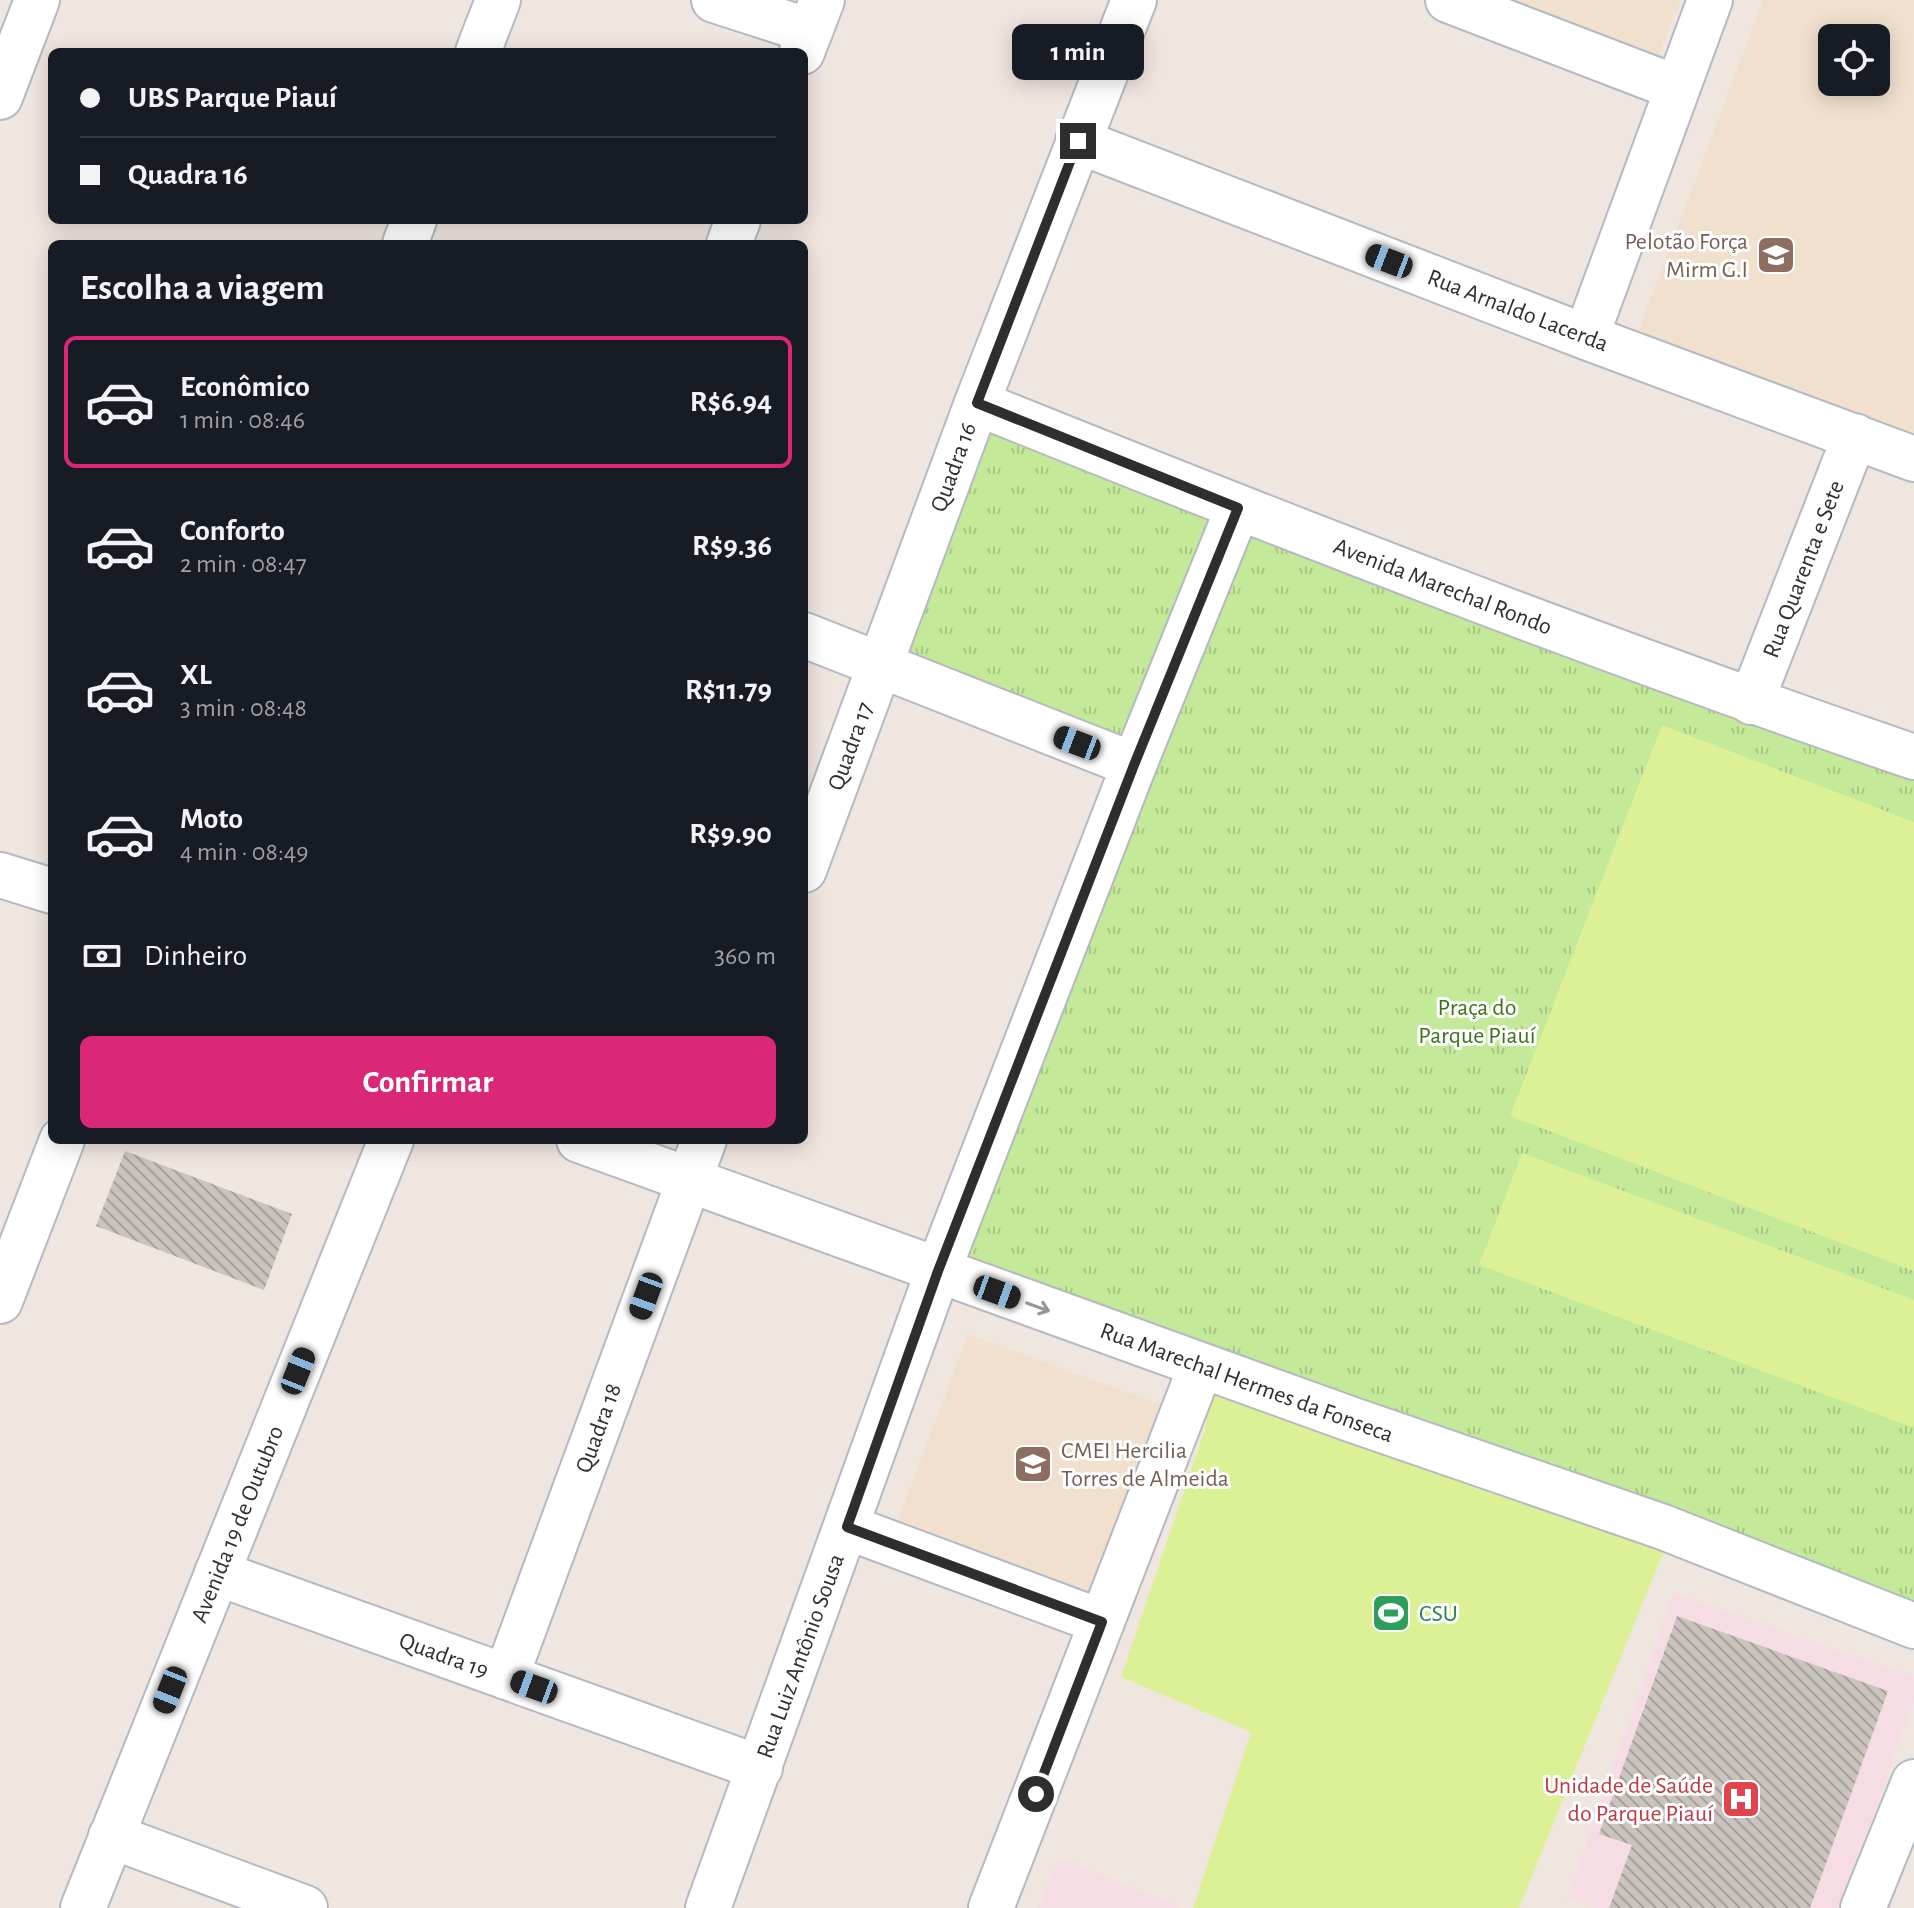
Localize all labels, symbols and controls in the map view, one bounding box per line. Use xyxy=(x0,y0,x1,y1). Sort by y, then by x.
map controls xyxy=(1818,24,1890,96)
button: locate xyxy=(1818,24,1890,96)
callout: 1 min xyxy=(1012,25,1144,81)
text: 1 min xyxy=(1051,39,1105,65)
text: UBS Parque Piauí xyxy=(128,83,337,113)
route end xyxy=(1060,123,1096,159)
text: Quadra 16 xyxy=(128,160,248,190)
place label: Pelotão Força Mirm G.I xyxy=(1624,230,1748,282)
school or university icon: Pelotão Força Mirm G.I xyxy=(1755,234,1797,276)
car xyxy=(1362,241,1416,281)
street label: Rua Arnaldo Lacerda xyxy=(1424,265,1611,356)
text: Escolha a viagem xyxy=(80,270,325,306)
icon: car xyxy=(84,366,156,438)
text: Econômico xyxy=(180,372,310,402)
text: R$6.94 xyxy=(690,387,772,417)
text: 1 min · 08:46 xyxy=(180,407,305,433)
street label: Quadra 16 xyxy=(927,419,981,515)
street label: Rua Quarenta e Sete xyxy=(1759,477,1849,661)
icon: car xyxy=(84,510,156,582)
text: Conforto xyxy=(180,516,285,546)
text: R$9.36 xyxy=(692,531,772,561)
street label: Avenida Marechal Rondo xyxy=(1330,534,1555,640)
text: 2 min · 08:47 xyxy=(180,551,307,577)
icon: car xyxy=(84,654,156,726)
text: XL xyxy=(180,660,212,690)
text: R$11.79 xyxy=(685,675,772,705)
text: 3 min · 08:48 xyxy=(180,695,307,721)
street label: Quadra 17 xyxy=(824,699,878,794)
car xyxy=(1050,723,1104,763)
icon: car xyxy=(84,798,156,870)
text: Moto xyxy=(180,804,243,834)
text: R$9.90 xyxy=(689,819,772,849)
text: 4 min · 08:49 xyxy=(180,839,309,865)
icon: cash xyxy=(80,934,124,978)
text: Dinheiro xyxy=(144,941,247,971)
text: 360 m xyxy=(714,943,776,969)
park label: Praça do Parque Piauí xyxy=(1418,996,1536,1048)
button: Confirmar xyxy=(80,1036,776,1128)
car xyxy=(627,1269,665,1323)
car xyxy=(970,1273,1024,1311)
one-way arrow xyxy=(1025,1301,1050,1315)
street label: Rua Marechal Hermes da Fonseca xyxy=(1097,1319,1396,1447)
car xyxy=(278,1344,318,1398)
street label: Quadra 18 xyxy=(572,1380,626,1476)
street label: Avenida 19 de Outubro xyxy=(187,1423,288,1626)
place label: CMEI Hercilia Torres de Almeida xyxy=(1061,1439,1229,1491)
school or university icon: CMEI Hercilia Torres de Almeida xyxy=(1012,1443,1054,1485)
street label: Rua Luiz Antônio Sousa xyxy=(753,1551,849,1762)
sports icon: CSU xyxy=(1370,1592,1412,1634)
place label: CSU xyxy=(1419,1602,1458,1626)
street label: Quadra 19 xyxy=(396,1629,492,1683)
car xyxy=(150,1663,190,1717)
car xyxy=(507,1668,561,1706)
place label: Unidade de Saúde do Parque Piauí xyxy=(1544,1774,1713,1826)
route start xyxy=(1018,1776,1054,1812)
hospital icon: Unidade de Saúde do Parque Piauí xyxy=(1720,1778,1762,1820)

